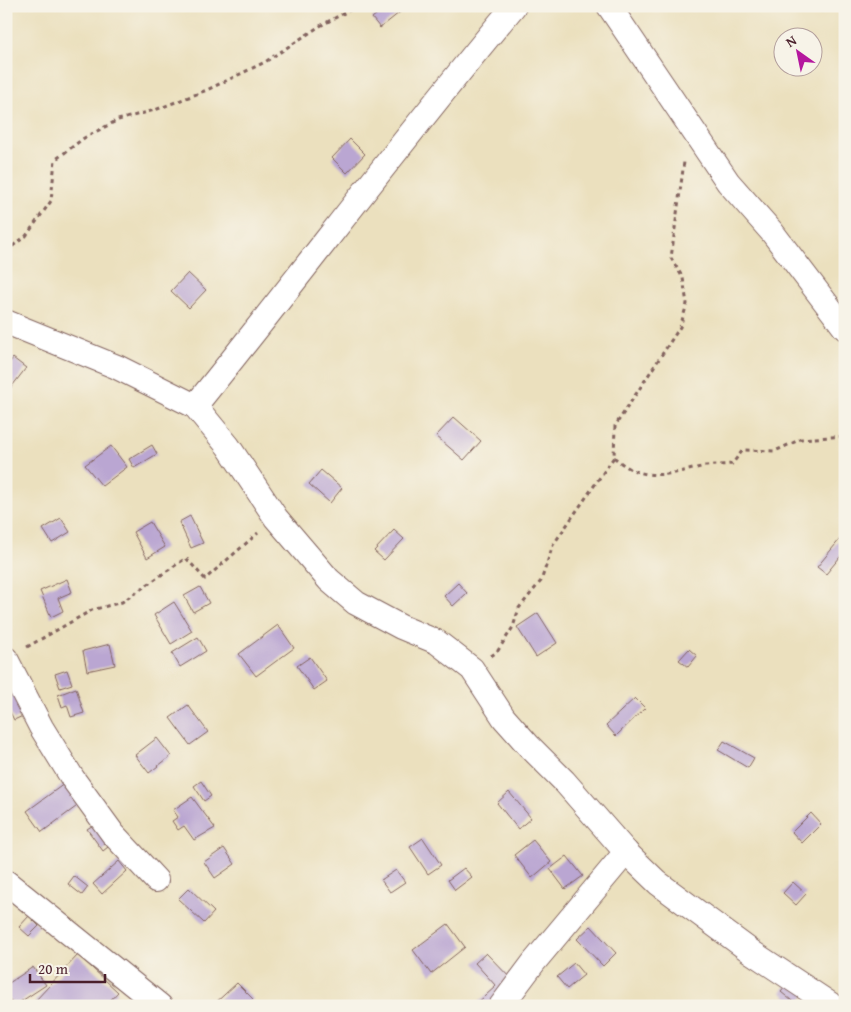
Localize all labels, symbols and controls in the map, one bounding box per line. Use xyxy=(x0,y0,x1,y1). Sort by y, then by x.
north arrow xyxy=(774,28,824,78)
text: N xyxy=(782,30,801,52)
scale bar xyxy=(30,952,105,984)
text: 20 m xyxy=(38,958,69,979)

